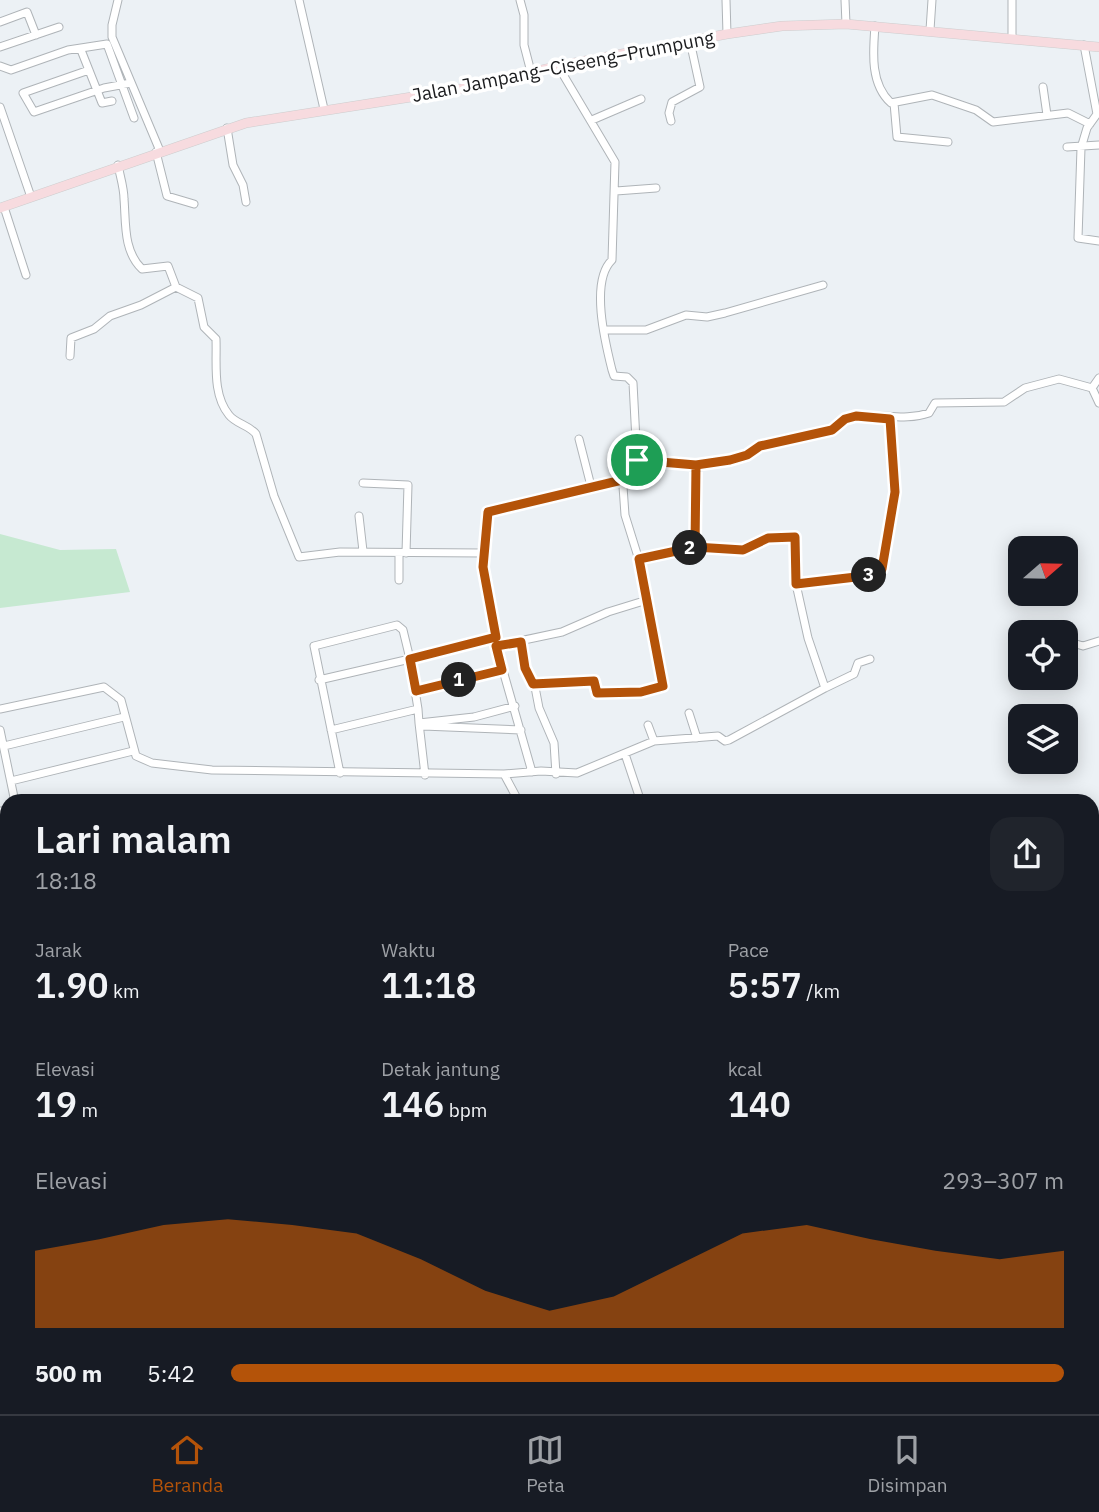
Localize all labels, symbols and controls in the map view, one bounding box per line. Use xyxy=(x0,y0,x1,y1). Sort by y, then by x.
street label: Jalan Jampang–Ciseeng–Prumpung xyxy=(410,25,716,107)
pin xyxy=(607,430,667,490)
icon: arrive xyxy=(618,441,656,479)
pin: 2 xyxy=(672,530,708,566)
text: 2 xyxy=(684,535,695,559)
north arrow xyxy=(1008,536,1078,606)
map controls xyxy=(1008,536,1078,774)
pin: 3 xyxy=(852,558,886,592)
text: 3 xyxy=(863,562,874,586)
button: locate xyxy=(1008,620,1078,690)
pin: 1 xyxy=(442,662,476,698)
text: 1 xyxy=(453,667,464,691)
button: layers xyxy=(1008,704,1078,774)
text: Lari malam xyxy=(35,814,232,863)
button: share xyxy=(990,817,1064,891)
text: 18:18 xyxy=(35,865,97,895)
text: Jarak xyxy=(35,938,82,962)
text: Waktu xyxy=(381,938,436,962)
text: Pace xyxy=(728,938,769,962)
text: 1.90 xyxy=(35,962,108,1008)
text: 11:18 xyxy=(381,962,477,1008)
text: 5:57 xyxy=(728,962,802,1008)
text: km xyxy=(108,979,140,1003)
text: /km xyxy=(802,979,840,1003)
text: Elevasi xyxy=(35,1057,95,1081)
text: Detak jantung xyxy=(381,1057,500,1081)
text: kcal xyxy=(728,1057,762,1081)
text: 19 xyxy=(35,1081,77,1127)
text: 146 xyxy=(381,1081,444,1127)
text: 140 xyxy=(728,1081,791,1127)
text: m xyxy=(77,1098,98,1122)
text: bpm xyxy=(444,1098,487,1122)
text: Elevasi xyxy=(35,1165,107,1195)
text: 293–307 m xyxy=(942,1165,1064,1195)
text: 500 m xyxy=(35,1358,102,1388)
text: 5:42 xyxy=(147,1358,195,1388)
tab: Beranda xyxy=(151,1431,223,1497)
tab: Peta xyxy=(526,1431,565,1497)
tab: Disimpan xyxy=(867,1431,948,1497)

